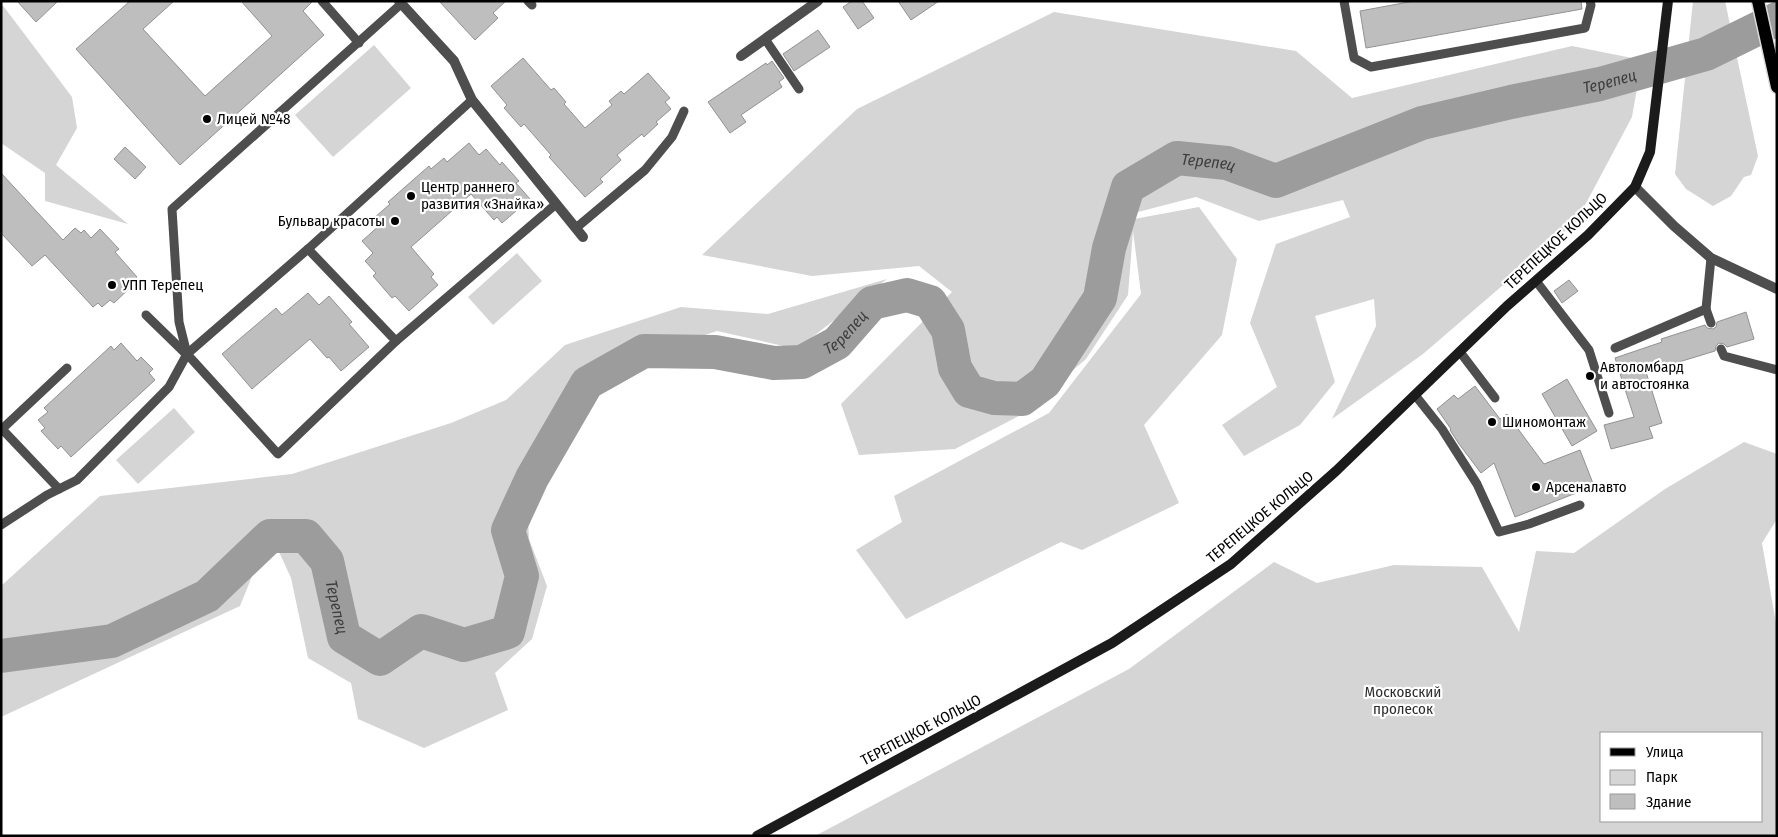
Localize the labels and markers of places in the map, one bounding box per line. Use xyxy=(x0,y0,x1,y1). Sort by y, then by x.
place label: Лицей №48 xyxy=(217,110,291,128)
marker: Лицей №48 xyxy=(201,113,213,125)
place label: Центр раннего развития «Знайка» xyxy=(421,178,544,213)
marker: Центр раннего развития «Знайка» xyxy=(405,190,417,202)
place label: Бульвар красоты xyxy=(278,212,385,230)
marker: Бульвар красоты xyxy=(389,215,401,227)
place label: УПП Терепец xyxy=(121,276,203,294)
marker: УПП Терепец xyxy=(106,279,118,291)
place label: Автоломбард и автостоянка xyxy=(1600,358,1689,393)
marker: Автоломбард и автостоянка xyxy=(1584,370,1596,382)
place label: Шиномонтаж xyxy=(1502,413,1586,431)
marker: Шиномонтаж xyxy=(1486,416,1498,428)
place label: Арсеналавто xyxy=(1546,478,1627,496)
marker: Арсеналавто xyxy=(1530,481,1542,493)

